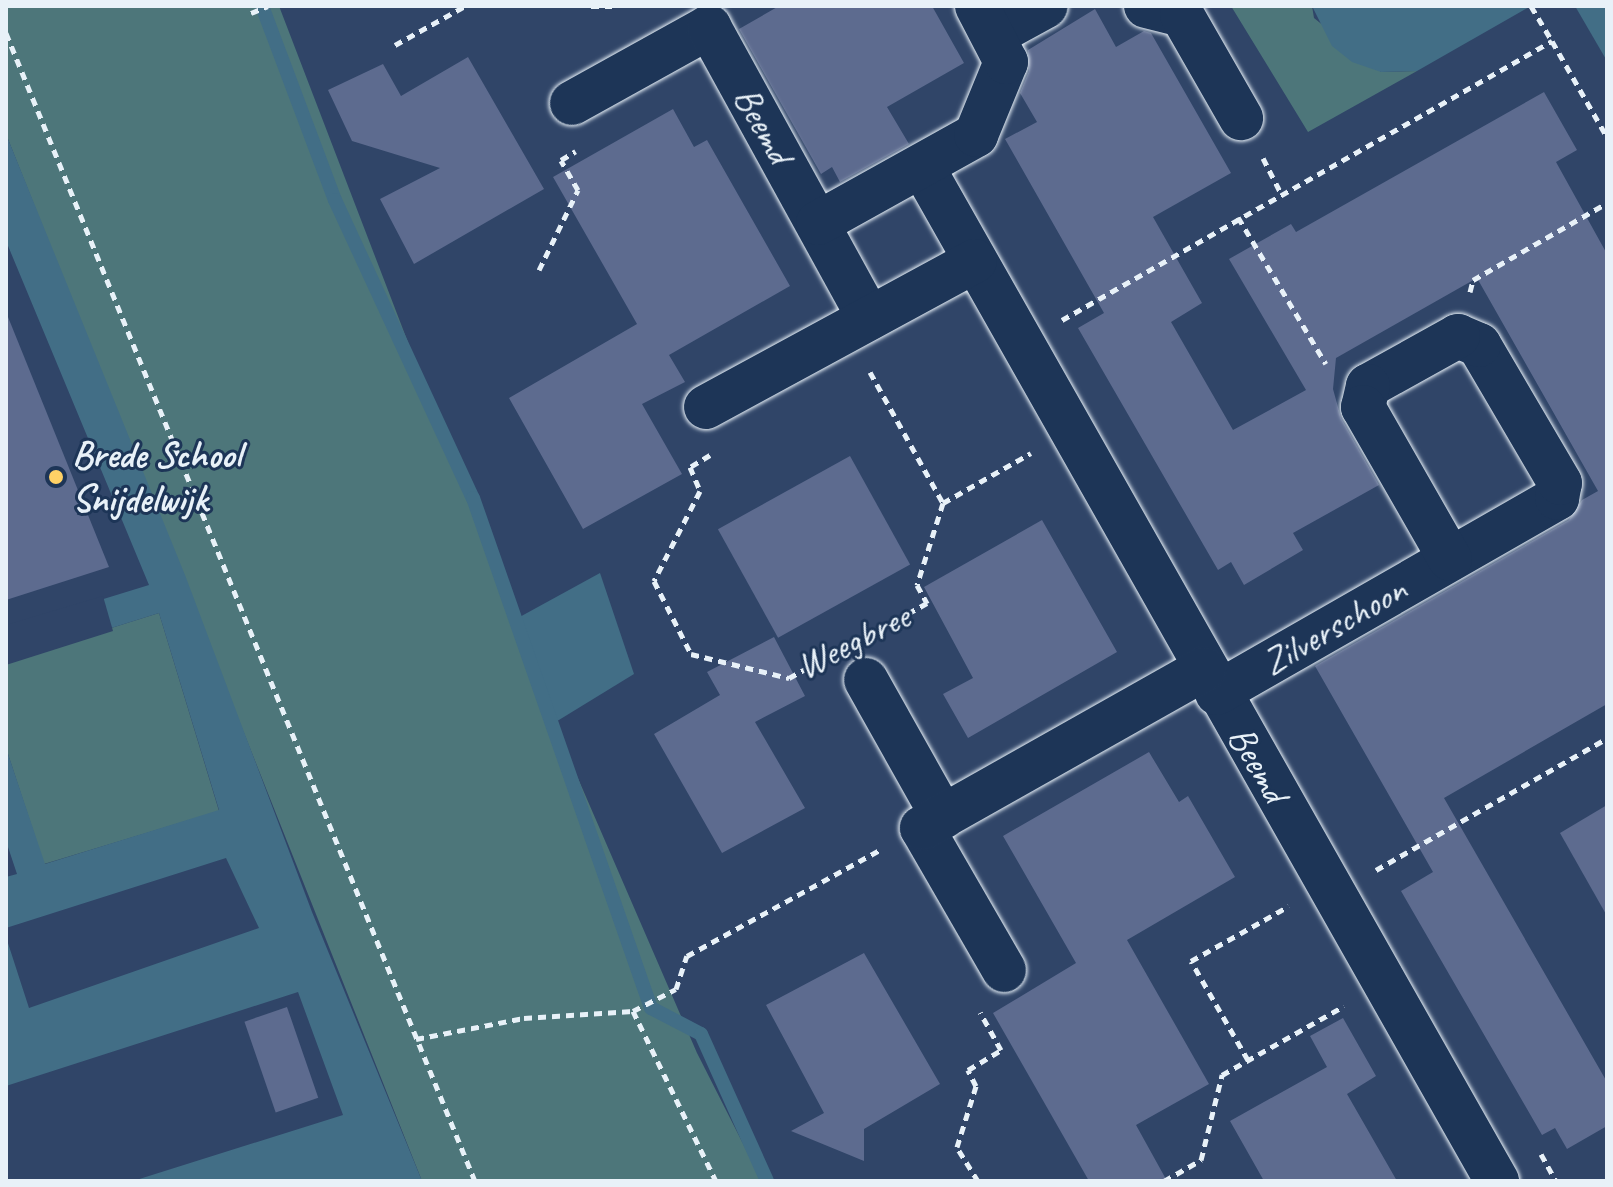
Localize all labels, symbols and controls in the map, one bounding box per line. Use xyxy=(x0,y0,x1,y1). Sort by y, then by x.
street label: Beemd xyxy=(724,79,802,171)
place label: Brede School Snijdelwijk xyxy=(72,432,239,522)
marker: Brede School Snijdelwijk xyxy=(47,468,65,486)
street label: Zilverschoon xyxy=(1254,566,1414,686)
street label: Weegbree xyxy=(789,593,917,689)
street label: Beemd xyxy=(1218,718,1298,810)

